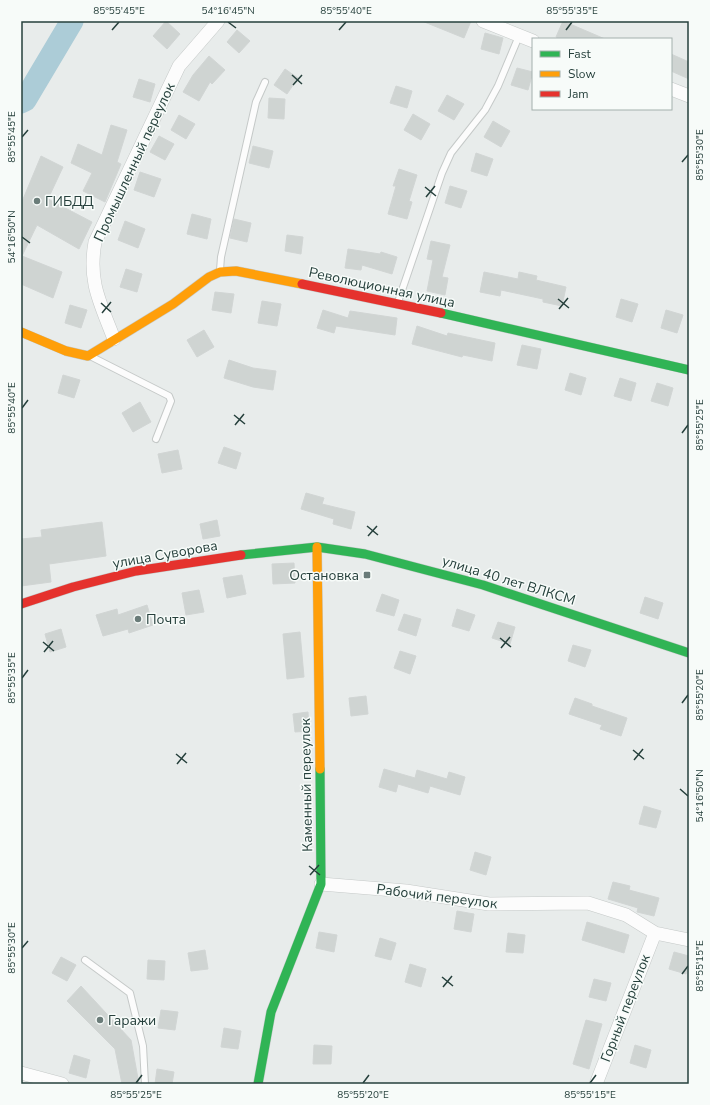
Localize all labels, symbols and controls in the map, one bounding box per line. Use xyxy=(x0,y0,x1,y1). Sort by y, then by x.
text: 85°55'45"E xyxy=(93,4,145,18)
text: 54°16'45"N xyxy=(201,4,255,18)
text: 85°55'40"E xyxy=(320,4,372,18)
text: 85°55'35"E xyxy=(546,4,598,18)
legend xyxy=(532,38,672,110)
text: Fast xyxy=(568,46,591,62)
text: Slow xyxy=(568,66,596,82)
street label: Промышленный переулок xyxy=(89,79,180,245)
text: Jam xyxy=(567,86,589,102)
text: 85°55'45"E xyxy=(5,111,19,163)
text: 85°55'30"E xyxy=(693,129,707,181)
place label: ГИБДД xyxy=(45,192,94,211)
marker: ГИБДД xyxy=(32,196,42,206)
text: 54°16'50"N xyxy=(5,210,19,264)
street label: Революционная улица xyxy=(307,263,457,312)
text: 85°55'40"E xyxy=(5,382,19,434)
text: 85°55'25"E xyxy=(693,399,707,451)
street label: улица Суворова xyxy=(111,536,219,573)
street label: улица 40 лет ВЛКСМ xyxy=(440,551,578,610)
place label: Остановка xyxy=(289,566,359,585)
marker: Остановка xyxy=(362,570,372,580)
place label: Почта xyxy=(146,610,186,629)
marker: Почта xyxy=(133,614,143,624)
text: 85°55'35"E xyxy=(5,652,19,704)
text: 85°55'20"E xyxy=(693,669,707,721)
street label: Каменный переулок xyxy=(296,717,317,852)
text: 54°16'50"N xyxy=(693,769,707,823)
street label: Рабочий переулок xyxy=(375,880,499,913)
text: 85°55'30"E xyxy=(5,922,19,974)
text: 85°55'15"E xyxy=(693,940,707,992)
street label: Горный переулок xyxy=(596,951,655,1065)
place label: Гаражи xyxy=(108,1011,156,1030)
marker: Гаражи xyxy=(95,1015,105,1025)
text: 85°55'25"E xyxy=(110,1088,162,1102)
text: 85°55'20"E xyxy=(337,1088,389,1102)
text: 85°55'15"E xyxy=(564,1088,616,1102)

